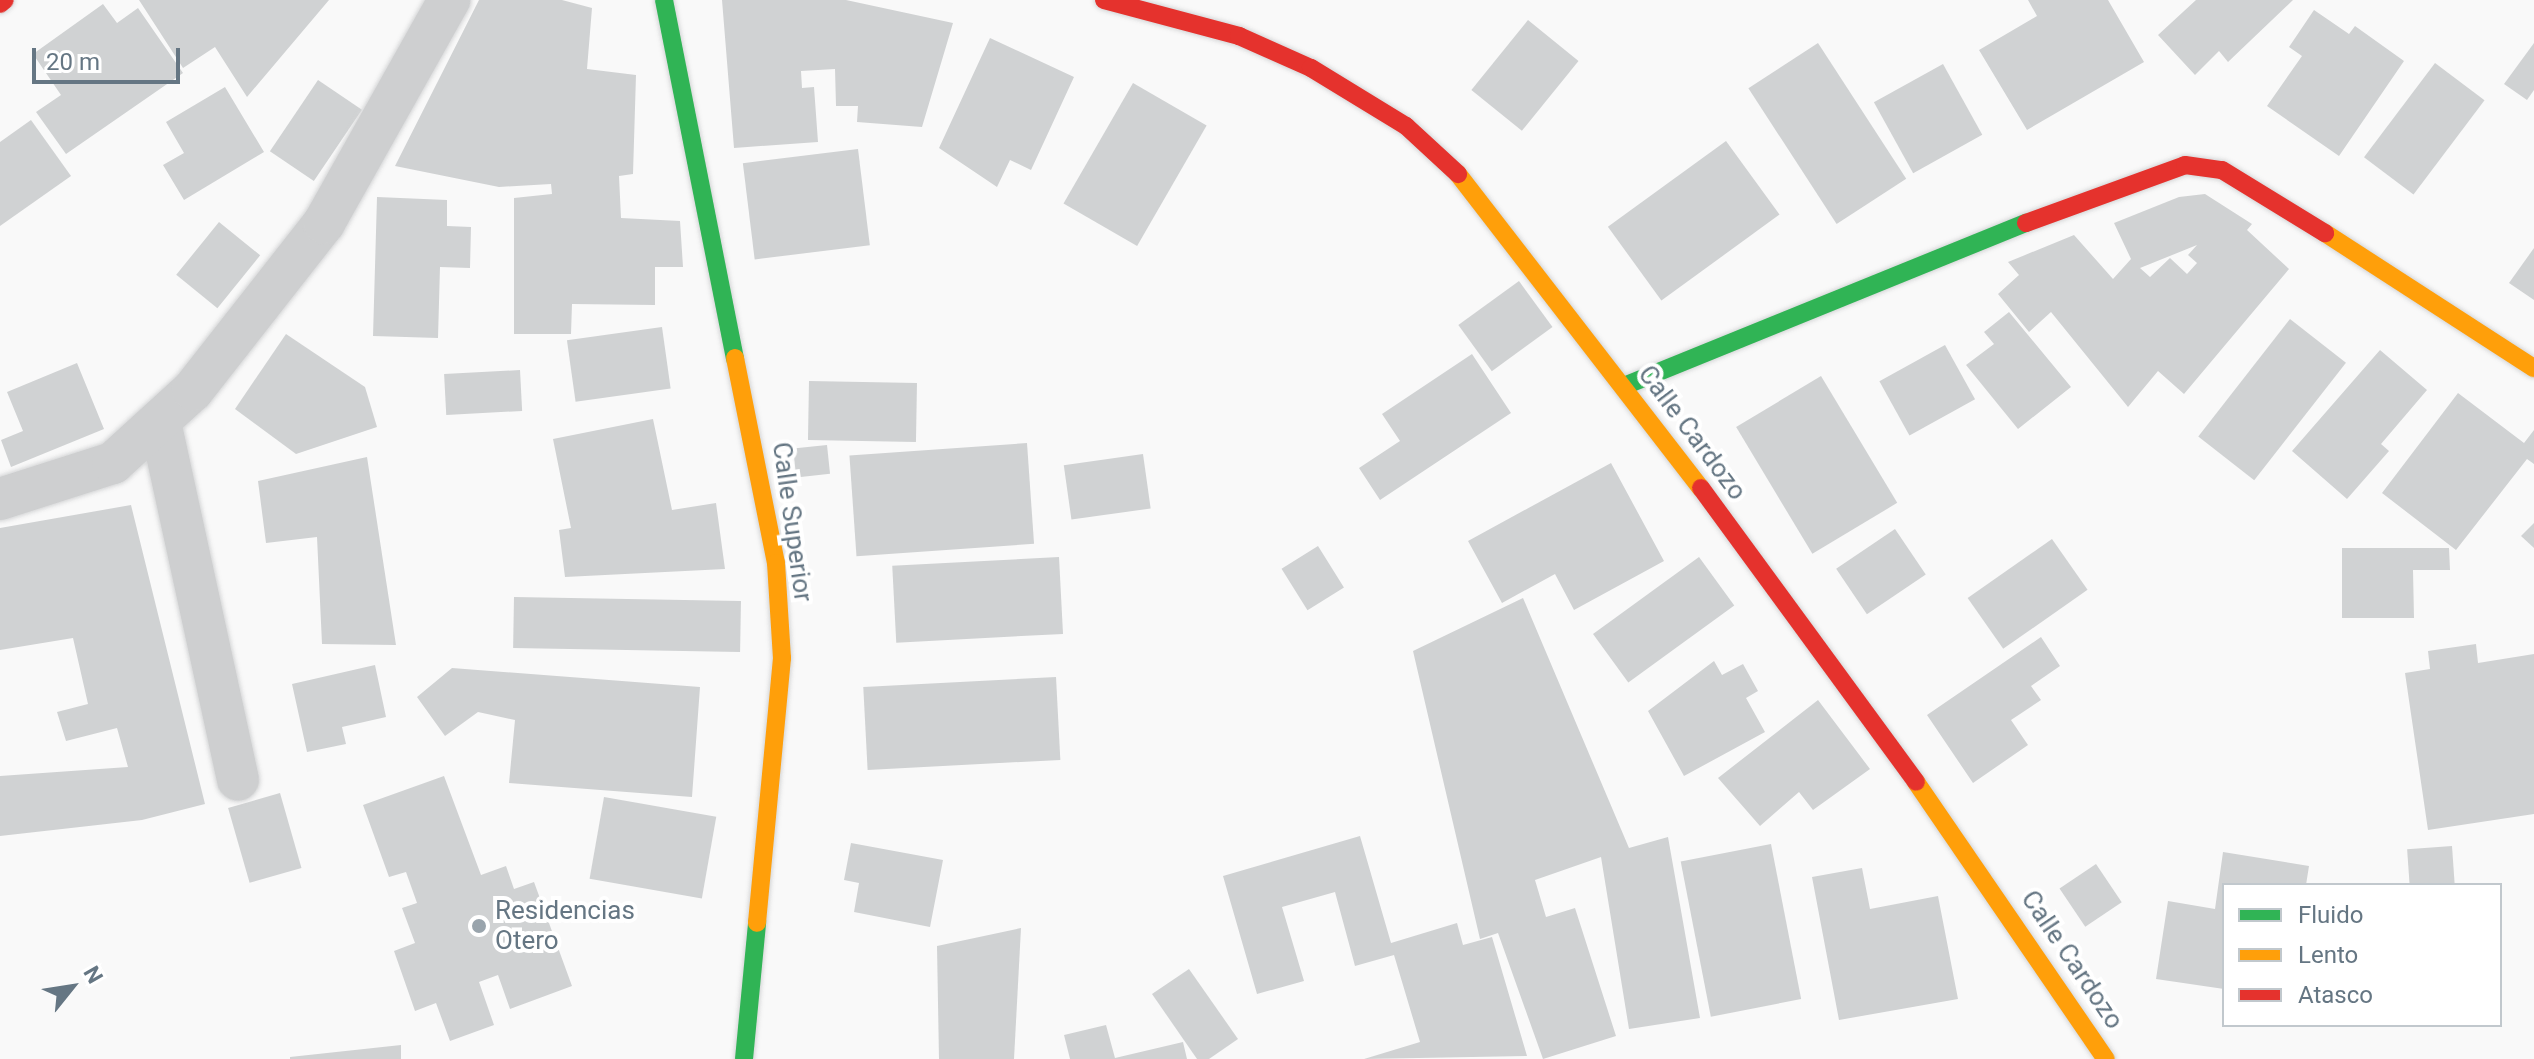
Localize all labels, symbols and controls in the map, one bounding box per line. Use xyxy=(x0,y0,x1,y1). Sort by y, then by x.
scale bar xyxy=(36,32,184,82)
text: 20 m xyxy=(46,48,100,76)
street label: Calle Cardozo xyxy=(1631,360,1753,506)
street label: Calle Superior xyxy=(765,440,819,604)
legend xyxy=(2222,883,2502,1027)
street label: Calle Cardozo xyxy=(2014,885,2130,1035)
place label: Residencias Otero xyxy=(495,895,635,956)
text: Fluido xyxy=(2298,901,2363,929)
marker: Residencias Otero xyxy=(470,917,488,935)
text: Lento xyxy=(2298,941,2358,969)
north arrow xyxy=(32,947,112,1027)
text: N xyxy=(79,962,108,988)
text: Atasco xyxy=(2298,981,2373,1009)

